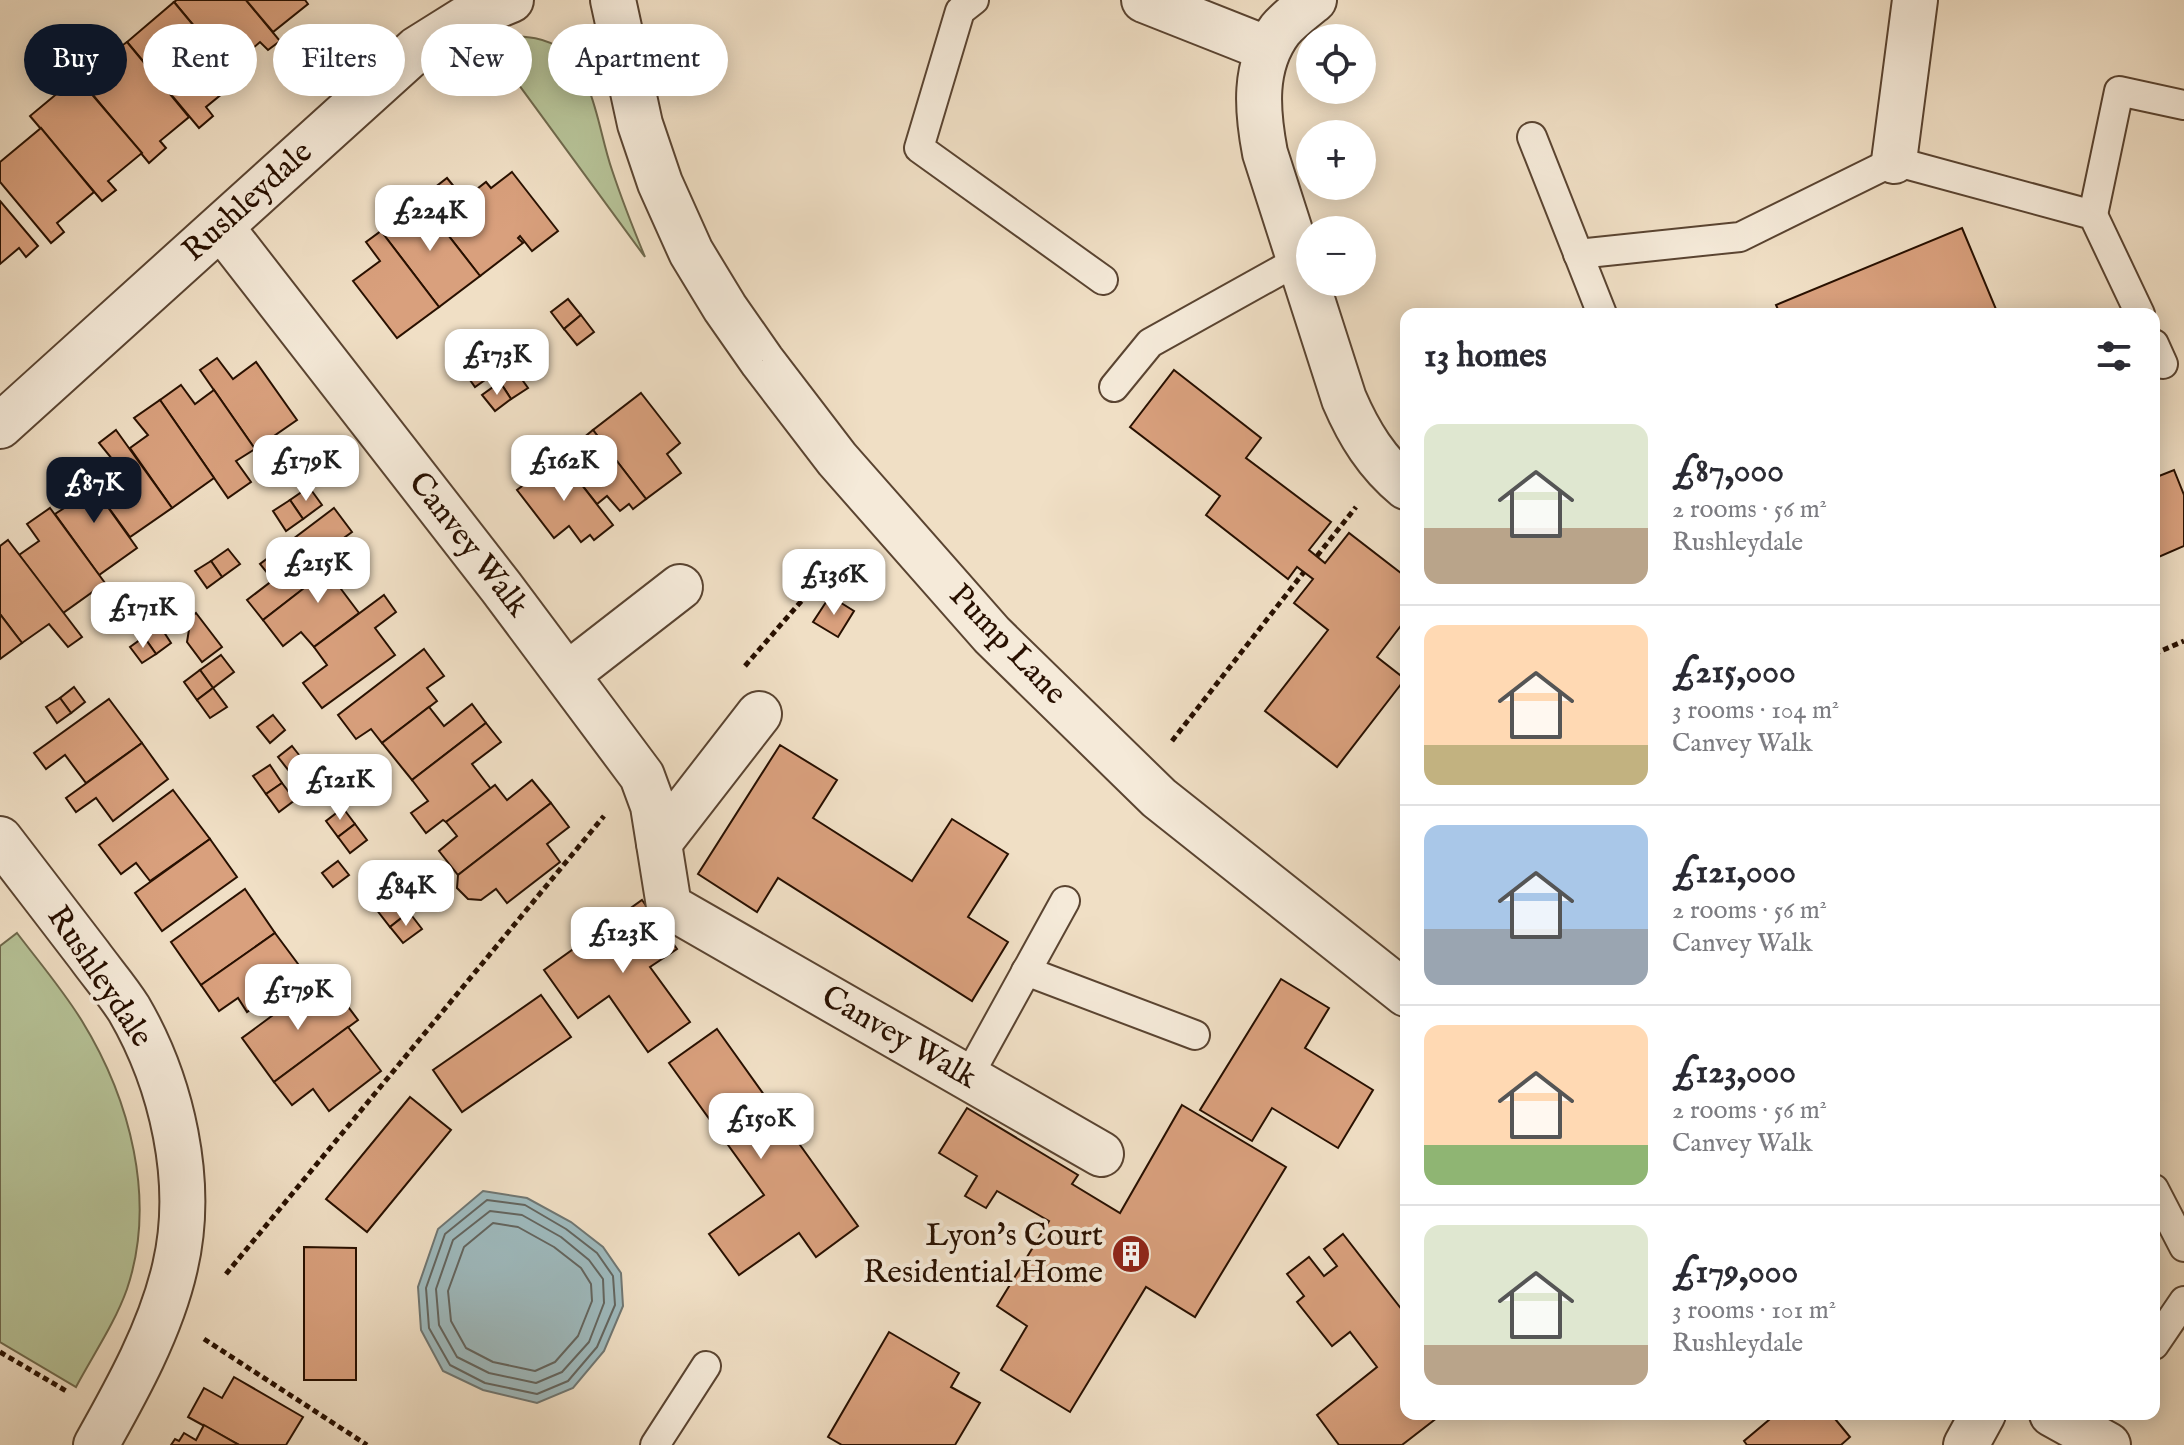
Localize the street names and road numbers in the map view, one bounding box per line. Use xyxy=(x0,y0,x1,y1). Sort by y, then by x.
street label: Rushleydale xyxy=(174,133,322,271)
street label: Canvey Walk xyxy=(399,464,538,627)
street label: Pump Lane xyxy=(939,576,1075,714)
street label: Rushleydale xyxy=(37,899,161,1055)
street label: Canvey Walk xyxy=(814,977,985,1099)

